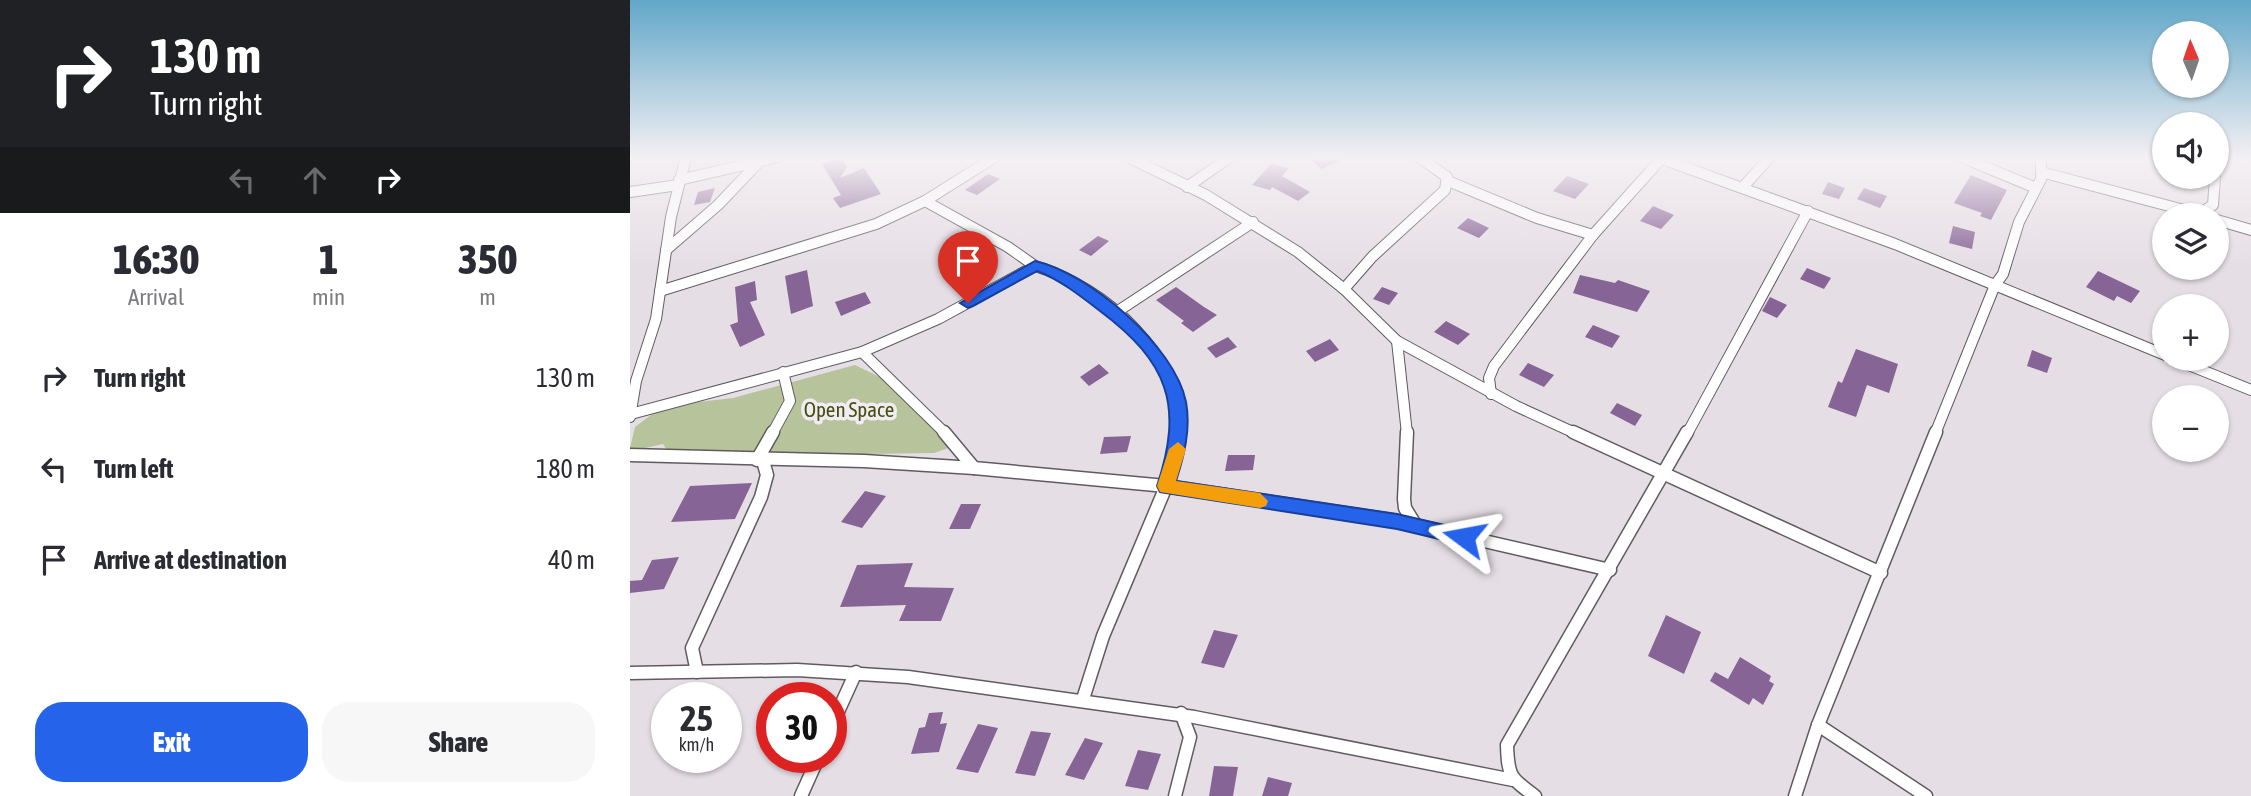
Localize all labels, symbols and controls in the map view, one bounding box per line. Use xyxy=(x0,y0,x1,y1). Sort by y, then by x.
north arrow xyxy=(2152,21,2230,98)
map controls xyxy=(2152,21,2229,462)
text: 130 m xyxy=(150,27,261,83)
icon: right xyxy=(35,28,126,119)
text: Turn right xyxy=(150,85,263,122)
button: sound xyxy=(2152,112,2229,189)
icon: left xyxy=(223,161,261,199)
icon: ahead xyxy=(296,161,334,199)
icon: right xyxy=(369,161,407,199)
button: layers xyxy=(2152,203,2229,280)
pin xyxy=(938,231,998,303)
text: 16:30 xyxy=(113,235,199,283)
text: 1 xyxy=(319,235,338,283)
text: 350 xyxy=(458,235,517,283)
icon: arrive xyxy=(949,242,987,280)
text: Arrival xyxy=(128,284,184,310)
text: min xyxy=(312,284,345,310)
text: m xyxy=(479,284,496,310)
button: + xyxy=(2152,294,2229,371)
icon: right xyxy=(35,359,73,397)
text: Turn right xyxy=(94,363,185,393)
text: 130 m xyxy=(536,363,595,393)
button: − xyxy=(2152,385,2229,462)
park label: Open Space xyxy=(804,397,894,421)
icon: left xyxy=(35,450,73,488)
text: Turn left xyxy=(94,454,174,484)
text: 180 m xyxy=(536,454,595,484)
position arrow xyxy=(1427,500,1501,574)
icon: arrive xyxy=(35,541,73,579)
text: Arrive at destination xyxy=(94,545,287,575)
text: 40 m xyxy=(548,545,595,575)
speed limit sign: 30 xyxy=(756,682,847,773)
text: 25 xyxy=(680,698,713,738)
button: Exit xyxy=(35,702,308,782)
button: Share xyxy=(322,702,595,782)
text: km/h xyxy=(679,734,714,755)

